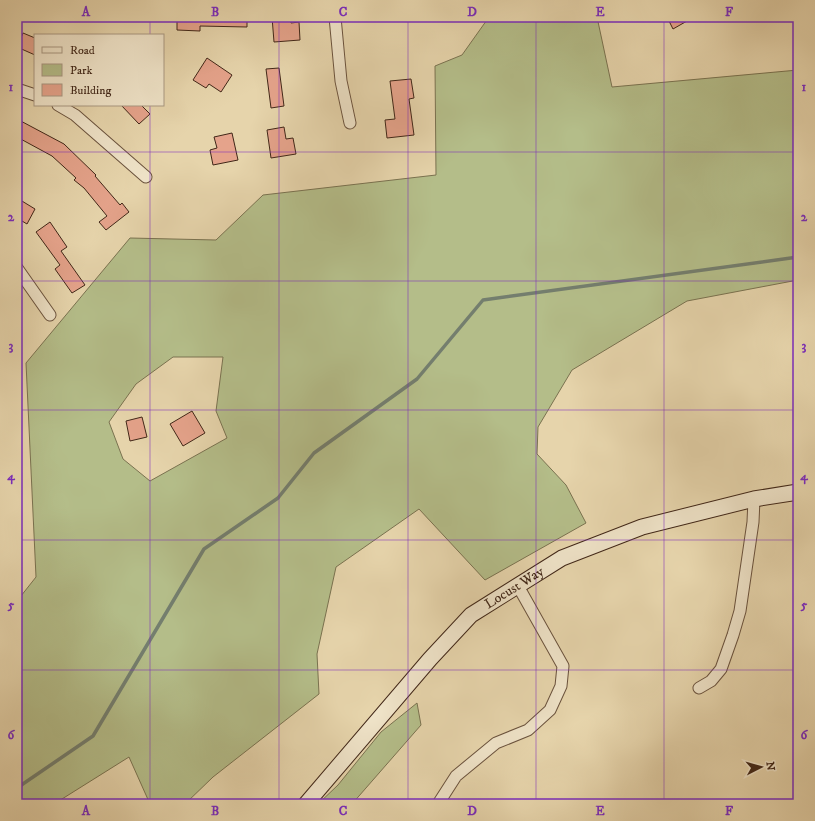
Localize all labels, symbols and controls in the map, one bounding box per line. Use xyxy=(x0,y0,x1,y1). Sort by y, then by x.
text: A xyxy=(81,4,91,20)
text: B xyxy=(211,4,219,20)
text: C xyxy=(339,4,348,20)
text: D xyxy=(467,4,477,20)
text: E xyxy=(595,4,605,20)
text: F xyxy=(725,4,734,20)
legend xyxy=(34,34,164,106)
text: Road xyxy=(70,43,95,58)
text: Park xyxy=(70,63,92,78)
text: 1 xyxy=(9,79,14,95)
text: 1 xyxy=(802,79,807,95)
text: Building xyxy=(70,83,111,98)
text: 2 xyxy=(8,209,15,225)
text: 2 xyxy=(801,209,808,225)
text: 3 xyxy=(9,338,14,354)
text: 3 xyxy=(802,338,807,354)
text: 4 xyxy=(6,468,15,485)
text: 4 xyxy=(799,468,808,485)
street label: Locust Way xyxy=(481,562,547,613)
text: 5 xyxy=(7,597,15,613)
text: 5 xyxy=(800,597,808,613)
text: 6 xyxy=(8,727,16,743)
text: 6 xyxy=(801,727,809,743)
north arrow xyxy=(741,747,781,787)
text: N xyxy=(763,761,777,771)
text: A xyxy=(81,803,91,819)
text: B xyxy=(211,803,219,819)
text: C xyxy=(339,803,348,819)
text: D xyxy=(467,803,477,819)
text: E xyxy=(595,803,605,819)
text: F xyxy=(725,803,734,819)

